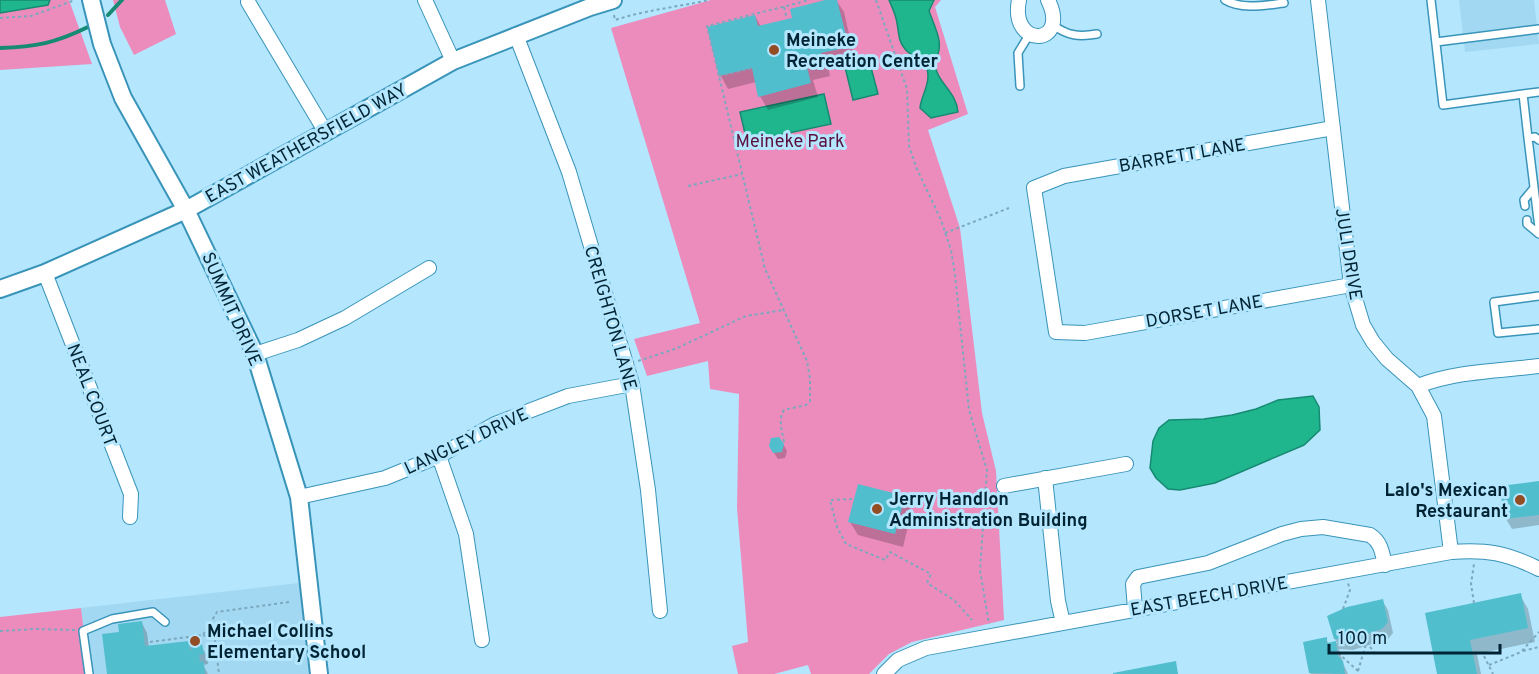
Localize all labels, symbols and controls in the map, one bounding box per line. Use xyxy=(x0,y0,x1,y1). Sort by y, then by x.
place label: Meineke Recreation Center xyxy=(786,30,939,74)
marker: Meineke Recreation Center xyxy=(767,43,781,57)
street label: EAST WEATHERSFIELD WAY xyxy=(202,79,412,209)
park label: Meineke Park xyxy=(736,131,844,154)
street label: BARRETT LANE xyxy=(1117,134,1247,179)
street label: JULI DRIVE xyxy=(1329,207,1366,302)
street label: CREIGHTON LANE xyxy=(578,243,641,393)
street label: SUMMIT DRIVE xyxy=(195,249,266,370)
street label: DORSET LANE xyxy=(1144,291,1264,334)
street label: NEAL COURT xyxy=(60,341,121,450)
street label: LANGLEY DRIVE xyxy=(401,404,532,481)
place label: Lalo's Mexican Restaurant xyxy=(1384,480,1508,524)
place label: Jerry Handlon Administration Building xyxy=(889,489,1088,533)
marker: Lalo's Mexican Restaurant xyxy=(1513,493,1527,507)
marker: Jerry Handlon Administration Building xyxy=(870,502,884,516)
street label: EAST BEECH DRIVE xyxy=(1129,572,1290,623)
scale bar xyxy=(1329,617,1500,655)
place label: Michael Collins Elementary School xyxy=(207,621,366,665)
text: 100 m xyxy=(1338,628,1387,651)
marker: Michael Collins Elementary School xyxy=(188,634,202,648)

